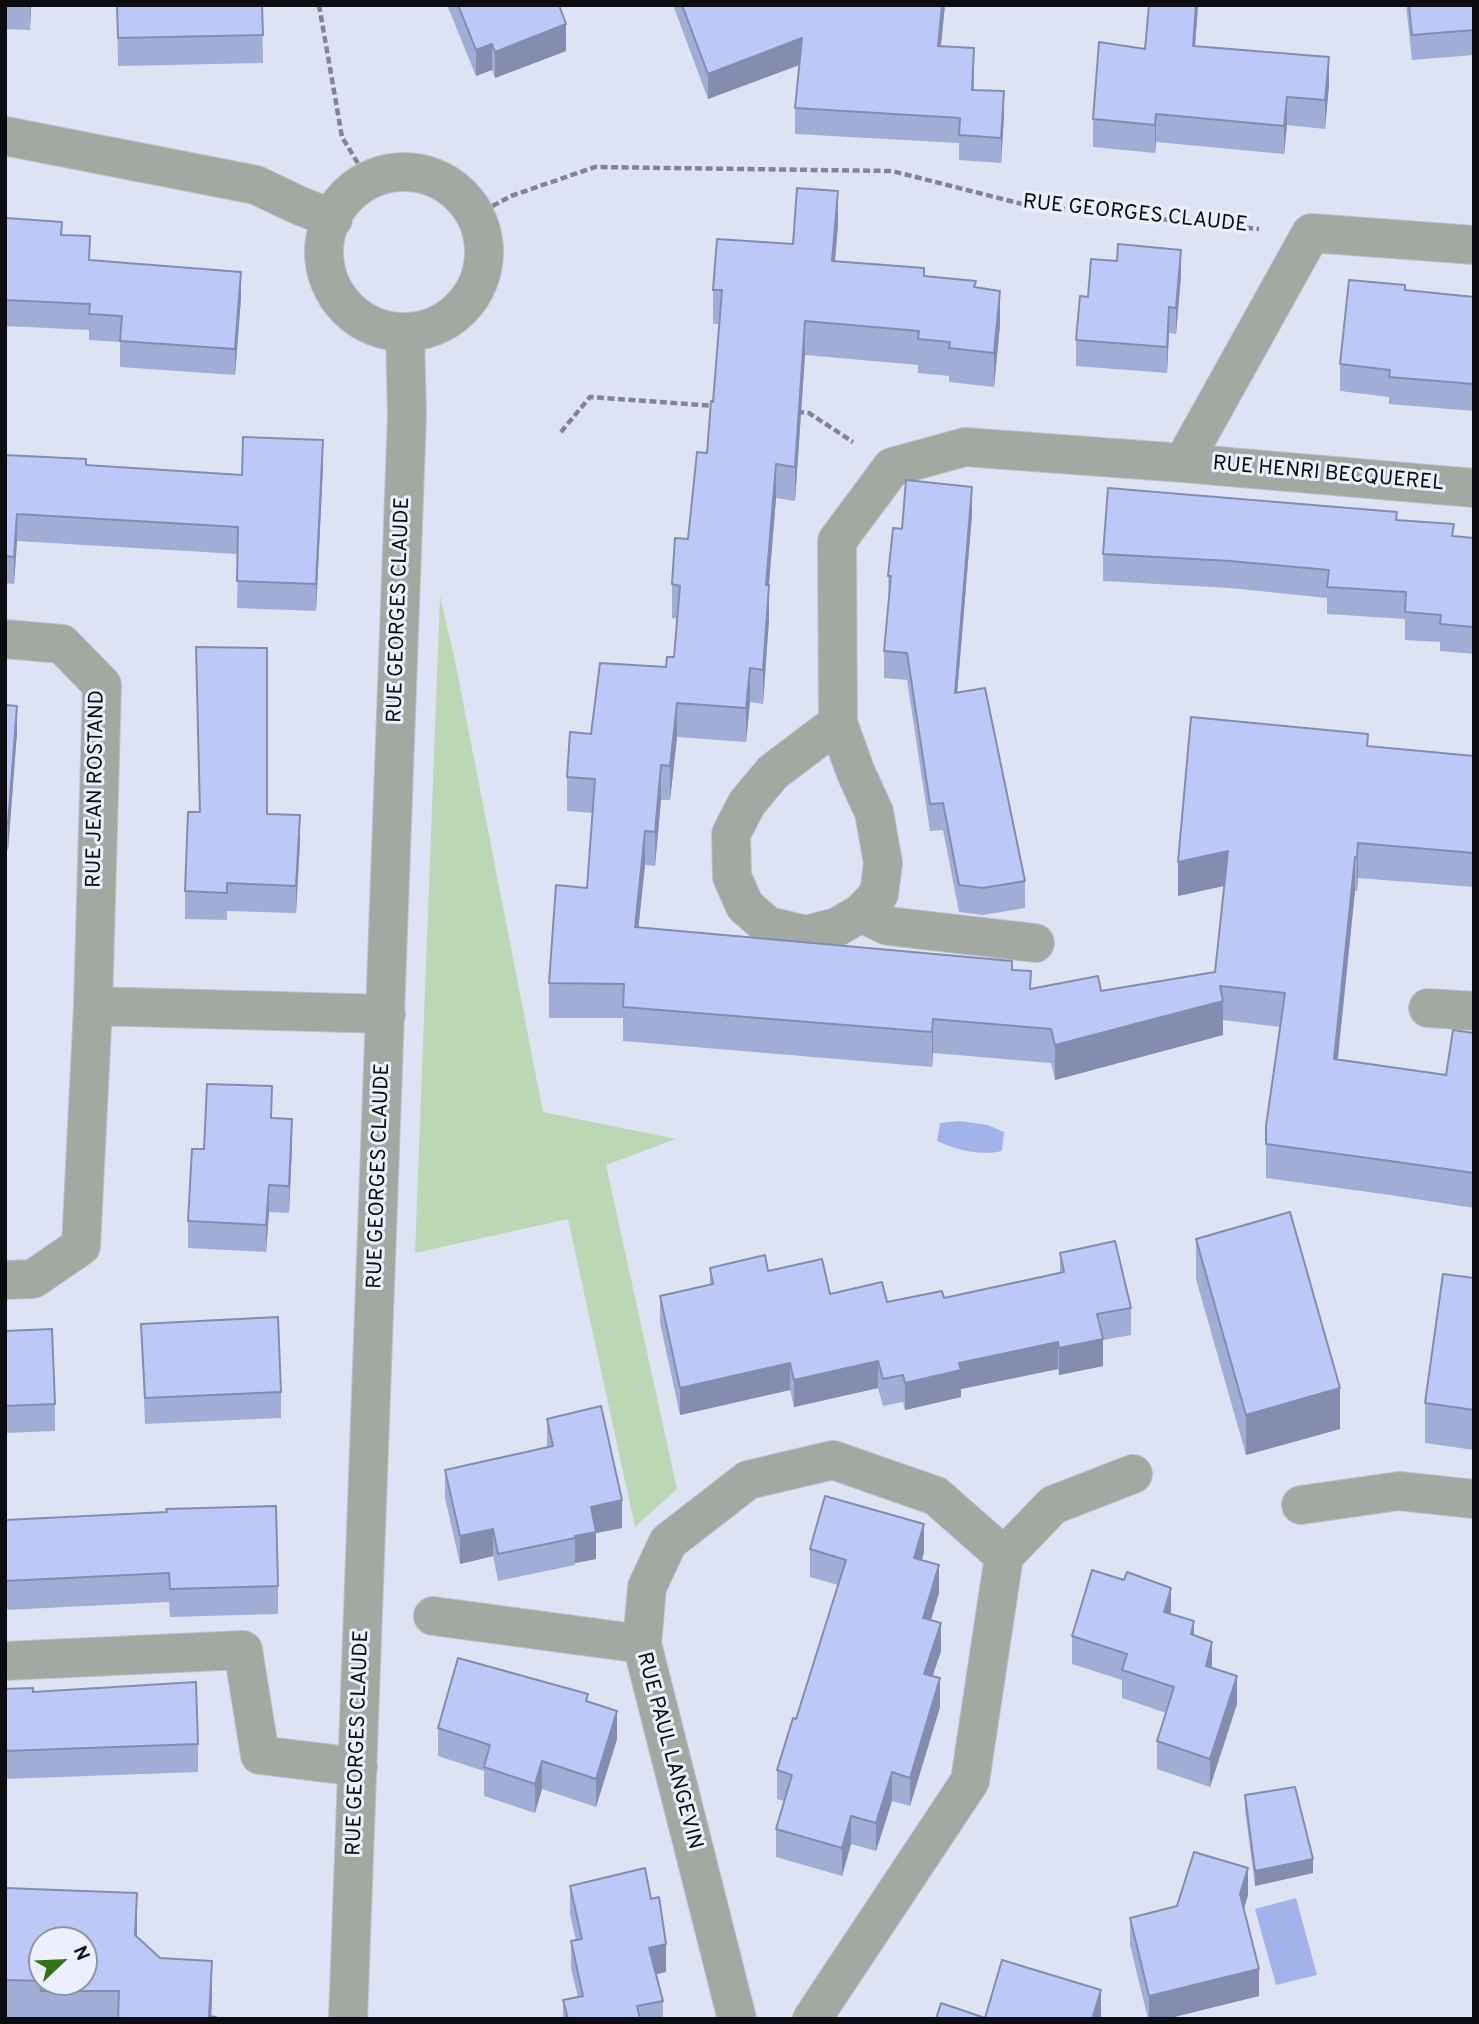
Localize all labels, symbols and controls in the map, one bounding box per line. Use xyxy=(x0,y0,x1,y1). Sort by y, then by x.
street label: RUE GEORGES CLAUDE xyxy=(1021,191,1249,239)
street label: RUE HENRI BECQUEREL xyxy=(1211,452,1445,498)
street label: RUE GEORGES CLAUDE xyxy=(383,497,417,723)
street label: RUE JEAN ROSTAND xyxy=(83,690,111,888)
street label: RUE GEORGES CLAUDE xyxy=(363,1063,397,1289)
street label: RUE GEORGES CLAUDE xyxy=(342,1630,376,1856)
street label: RUE PAUL LANGEVIN xyxy=(630,1650,706,1852)
north arrow xyxy=(28,1926,98,1996)
text: N xyxy=(67,1943,94,1965)

